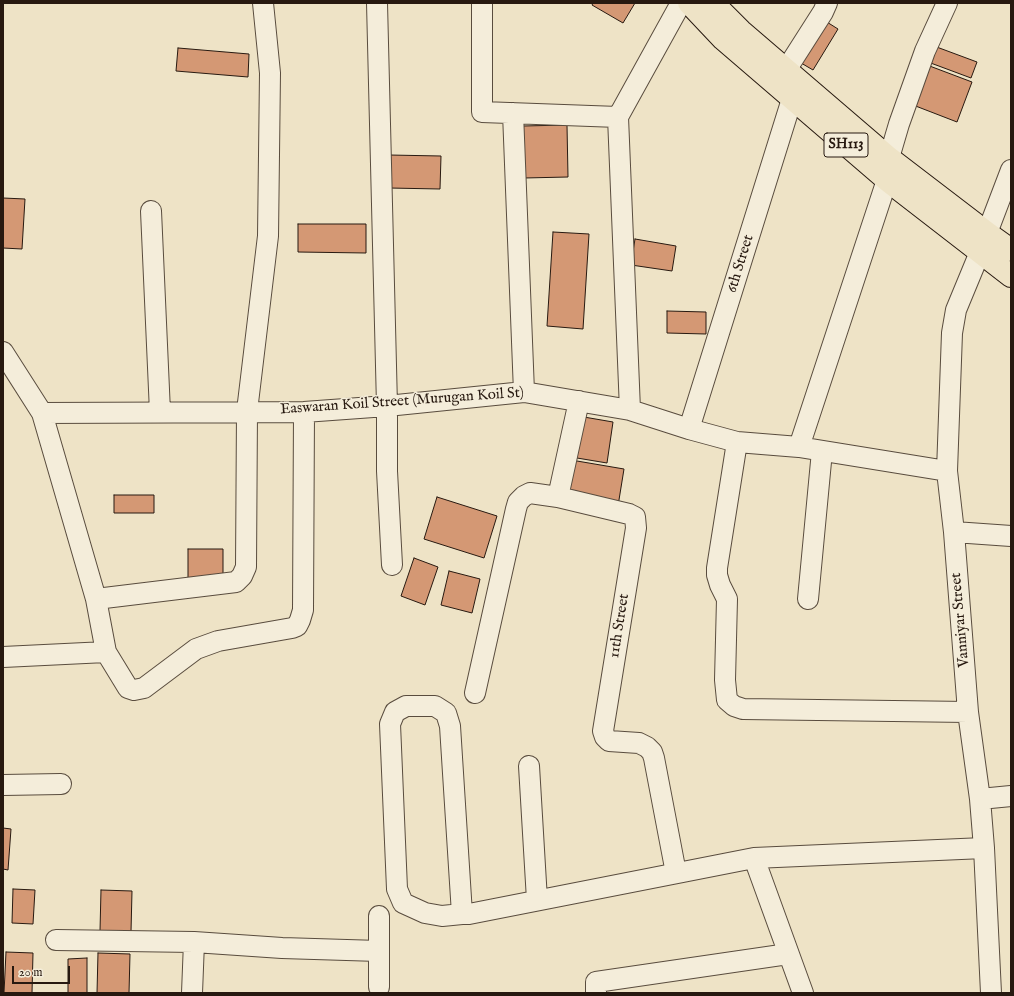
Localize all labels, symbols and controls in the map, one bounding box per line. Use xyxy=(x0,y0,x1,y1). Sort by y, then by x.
road number: SH113 xyxy=(824,133,868,157)
street label: 6th Street xyxy=(724,233,758,295)
street label: Easwaran Koil Street (Murugan Koil St) xyxy=(280,385,524,419)
street label: Vanniyar Street xyxy=(948,572,974,668)
street label: 11th Street xyxy=(606,593,634,659)
scale bar xyxy=(14,958,72,984)
text: 20 m xyxy=(19,965,42,980)

